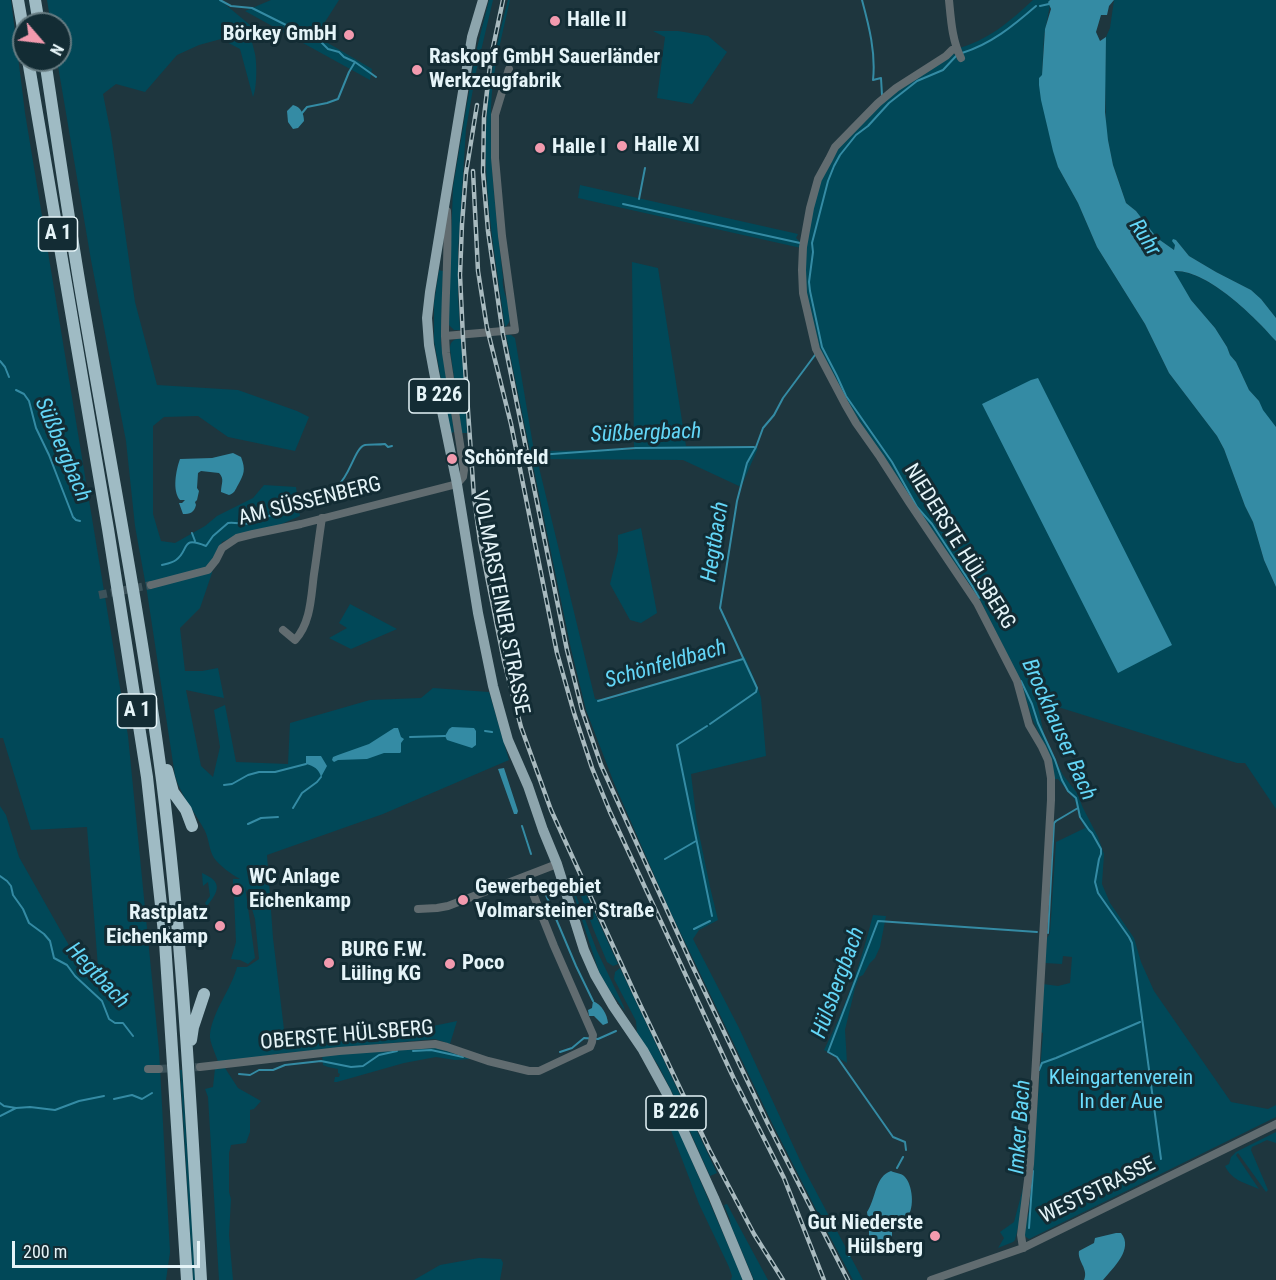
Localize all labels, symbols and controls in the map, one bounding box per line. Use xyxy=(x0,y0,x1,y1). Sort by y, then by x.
place label: Halle II xyxy=(567,8,627,34)
north arrow xyxy=(12,12,72,72)
marker: Halle II xyxy=(548,14,562,28)
place label: Börkey GmbH xyxy=(223,22,337,48)
marker: Börkey GmbH xyxy=(342,28,356,42)
text: N xyxy=(46,41,67,59)
place label: Raskopf GmbH Sauerländer Werkzeugfabrik xyxy=(429,45,660,95)
marker: Raskopf GmbH Sauerländer Werkzeugfabrik xyxy=(410,63,424,77)
place label: Halle XI xyxy=(634,133,700,159)
place label: Halle I xyxy=(552,135,606,161)
marker: Halle XI xyxy=(615,139,629,153)
marker: Halle I xyxy=(533,141,547,155)
water label: Ruhr xyxy=(1122,215,1166,261)
road number: A 1 xyxy=(38,217,78,251)
road number: B 226 xyxy=(409,379,469,413)
water label: Süßbergbach xyxy=(28,394,96,506)
water label: Süßbergbach xyxy=(590,419,702,449)
place label: Schönfeld xyxy=(464,446,548,472)
marker: Schönfeld xyxy=(445,452,459,466)
street label: NIEDERSTE HÜLSBERG xyxy=(898,460,1020,634)
street label: AM SÜSSENBERG xyxy=(236,472,384,532)
street label: VOLMARSTEINER STRASSE xyxy=(466,489,534,717)
water label: Hegtbach xyxy=(697,500,735,584)
water label: Schönfeldbach xyxy=(602,635,730,695)
water label: Brockhauser Bach xyxy=(1015,655,1101,805)
road number: A 1 xyxy=(118,694,156,728)
place label: WC Anlage Eichenkamp xyxy=(249,865,351,915)
place label: Gewerbegebiet Volmarsteiner Straße xyxy=(475,875,654,925)
marker: WC Anlage Eichenkamp xyxy=(230,883,244,897)
marker: Gewerbegebiet Volmarsteiner Straße xyxy=(456,893,470,907)
place label: Rastplatz Eichenkamp xyxy=(106,901,208,951)
marker: Rastplatz Eichenkamp xyxy=(213,919,227,933)
water label: Hülsbergbach xyxy=(807,924,871,1042)
water label: Hegtbach xyxy=(60,937,134,1015)
place label: BURG F.W. Lüling KG xyxy=(341,938,427,988)
place label: Poco xyxy=(462,951,504,977)
marker: BURG F.W. Lüling KG xyxy=(322,956,336,970)
marker: Poco xyxy=(443,957,457,971)
street label: OBERSTE HÜLSBERG xyxy=(259,1016,435,1056)
park label: Kleingartenverein In der Aue xyxy=(1049,1066,1193,1116)
water label: Imker Bach xyxy=(1005,1079,1037,1175)
road number: B 226 xyxy=(646,1096,706,1130)
street label: WESTSTRASSE xyxy=(1036,1152,1160,1230)
place label: Gut Niederste Hülsberg xyxy=(807,1211,923,1261)
scale bar xyxy=(15,1229,202,1267)
marker: Gut Niederste Hülsberg xyxy=(928,1229,942,1243)
text: 200 m xyxy=(23,1241,67,1262)

